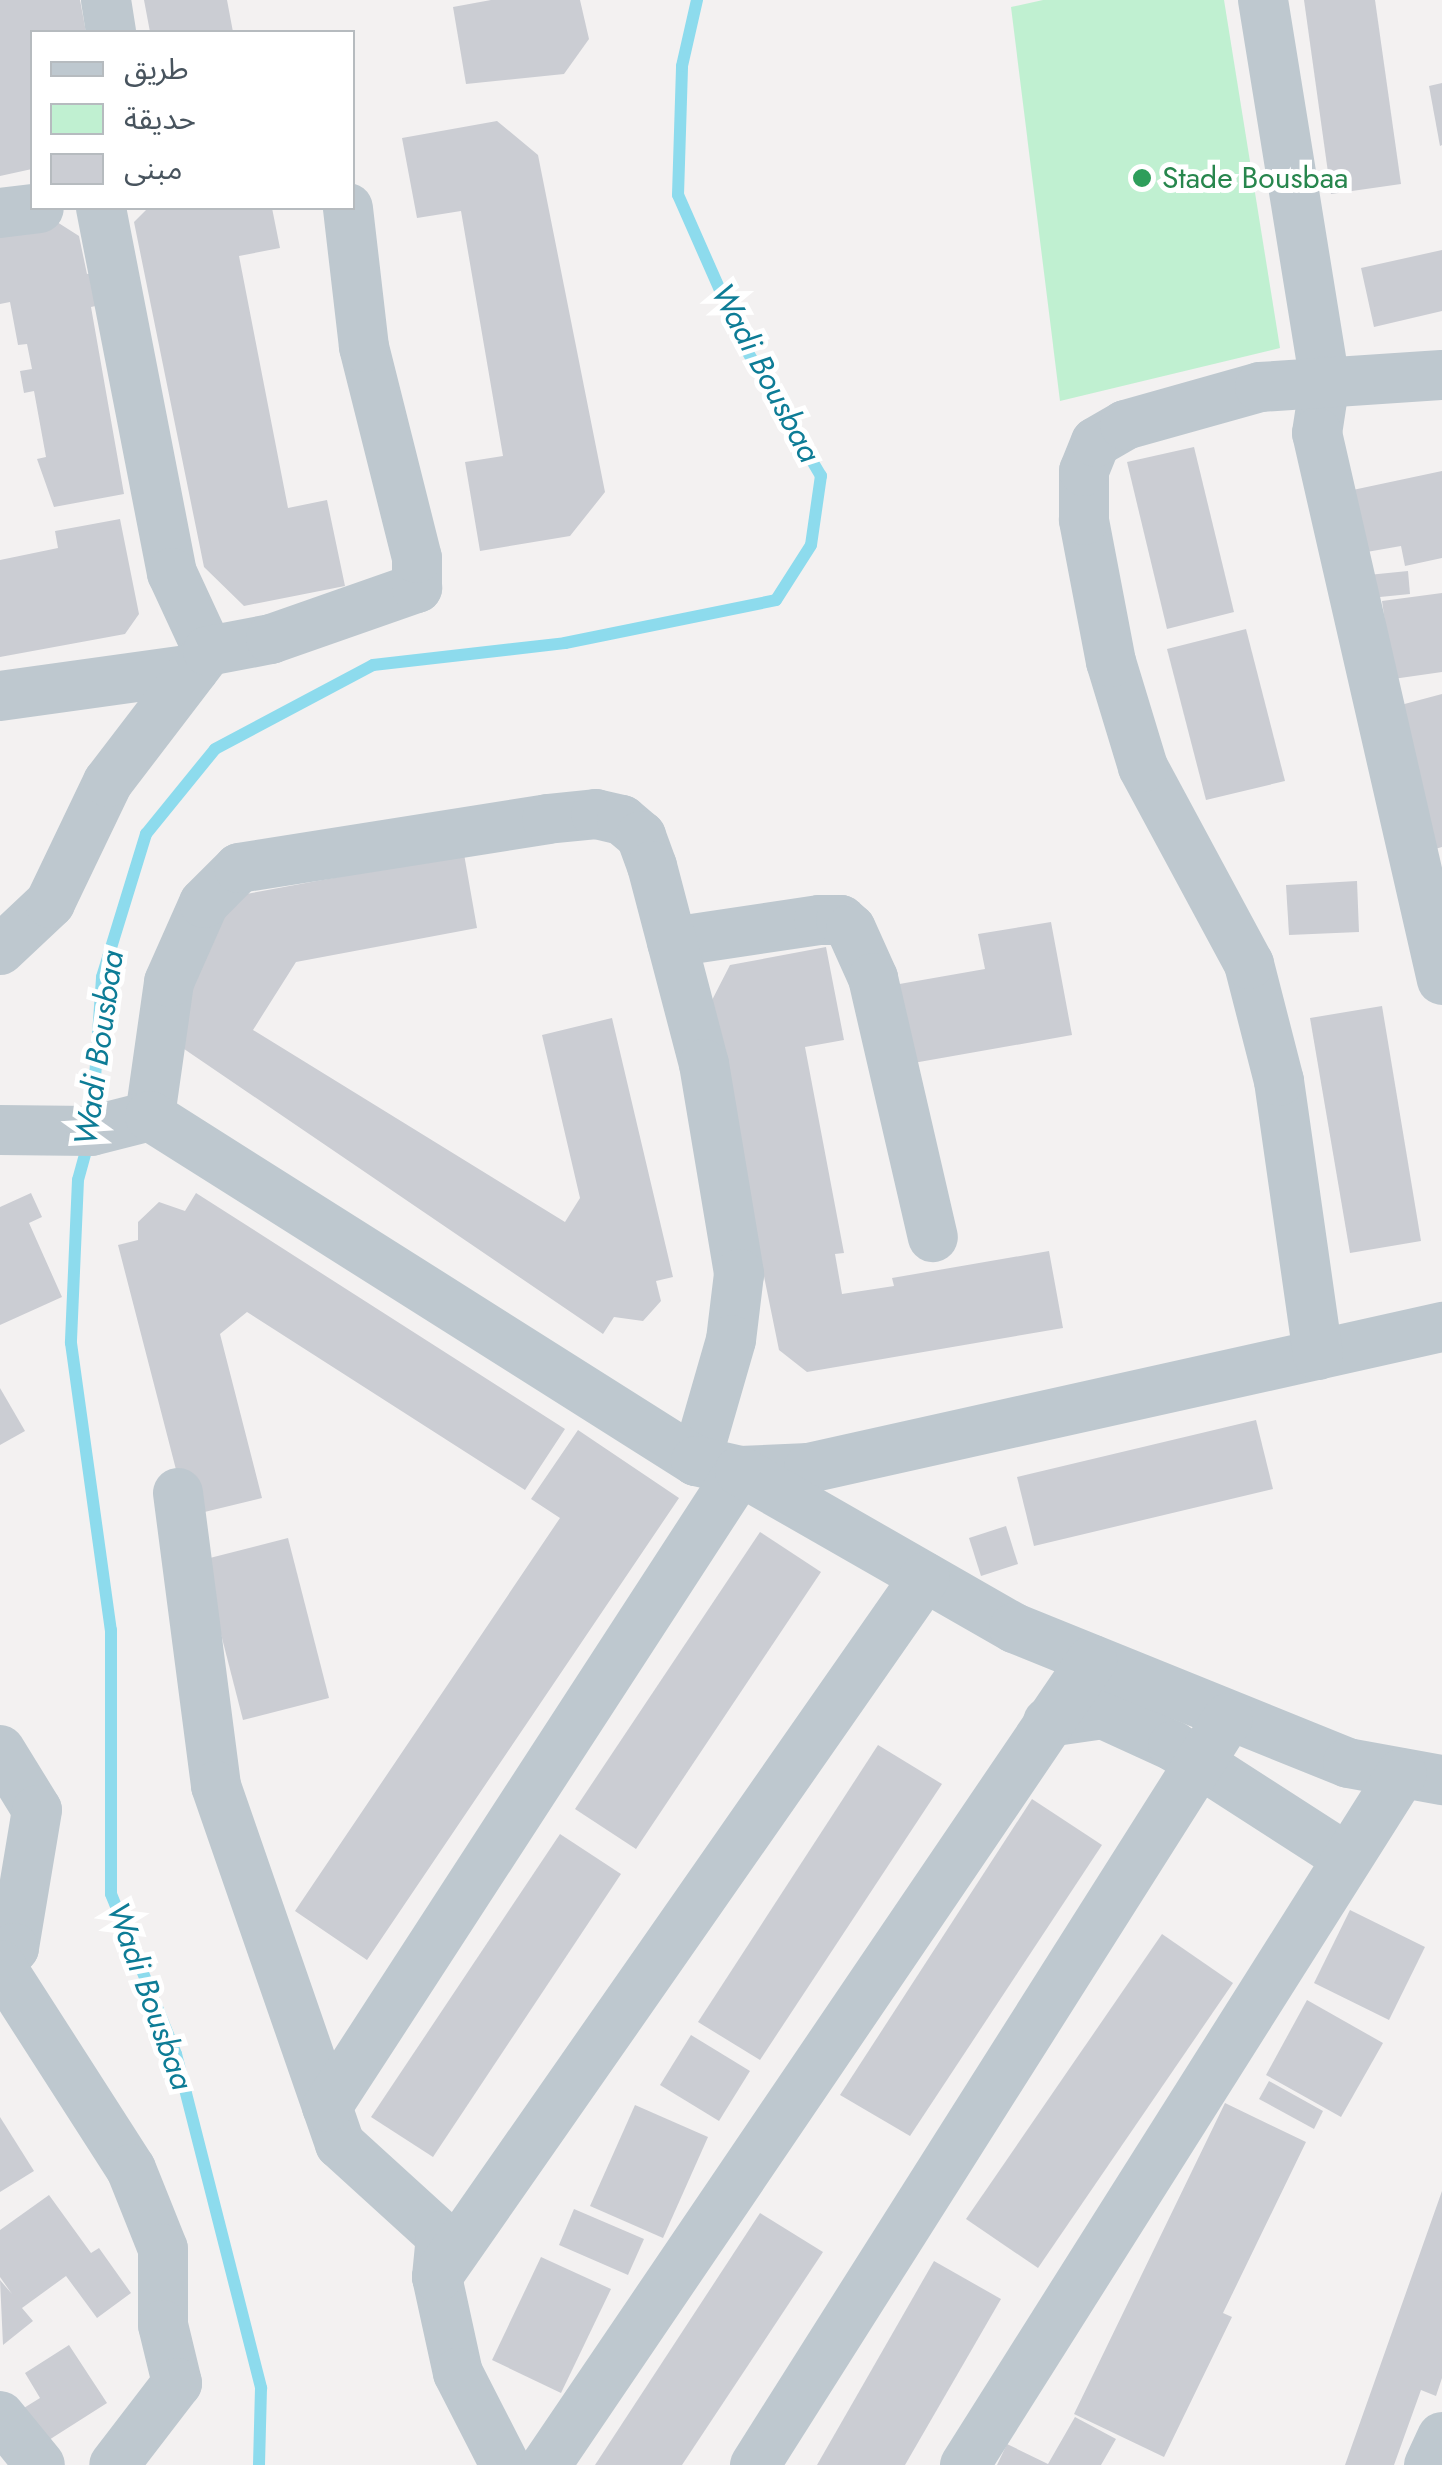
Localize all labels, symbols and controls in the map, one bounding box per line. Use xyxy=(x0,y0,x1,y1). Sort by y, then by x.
legend xyxy=(30,30,355,210)
text: طريق xyxy=(124,47,189,90)
text: حديقة xyxy=(124,97,196,140)
text: مبنى xyxy=(124,147,182,190)
place label: Stade Bousbaa xyxy=(1162,160,1349,196)
marker: Stade Bousbaa xyxy=(1131,167,1153,189)
water label: Wadi Bousbaa xyxy=(703,277,829,469)
water label: Wadi Bousbaa xyxy=(66,948,132,1148)
water label: Wadi Bousbaa xyxy=(98,1897,202,2095)

